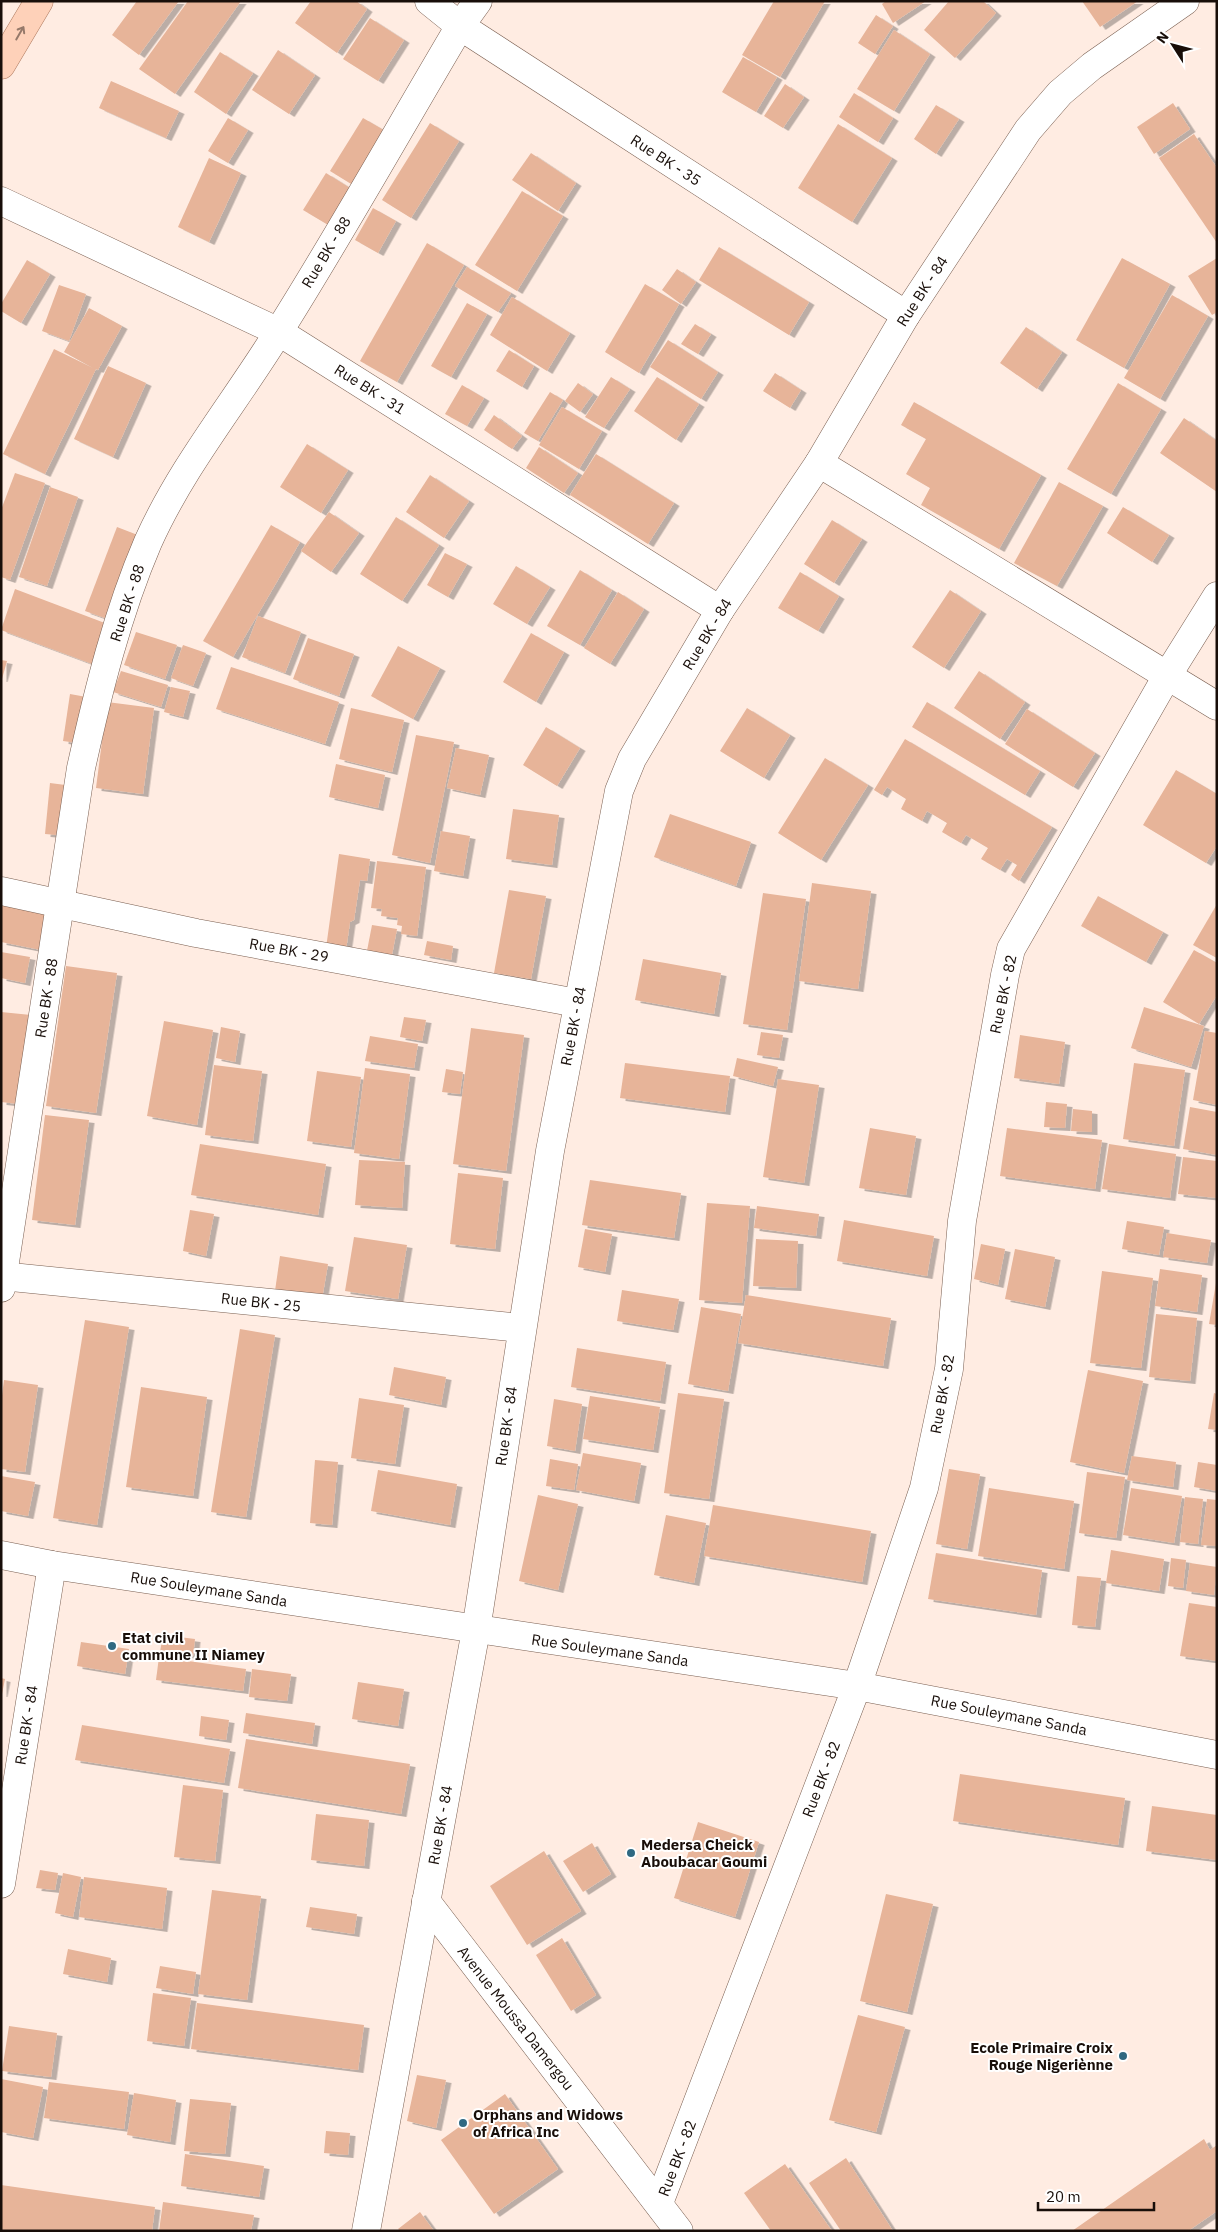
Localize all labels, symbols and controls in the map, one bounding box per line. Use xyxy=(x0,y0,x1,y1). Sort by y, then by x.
north arrow xyxy=(1148,20,1198,70)
one-way arrow xyxy=(15,27,25,41)
text: N xyxy=(1152,28,1173,47)
street label: Rue BK - 35 xyxy=(627,130,705,190)
street label: Rue BK - 88 xyxy=(297,213,355,291)
street label: Rue BK - 84 xyxy=(892,252,952,330)
street label: Rue BK - 31 xyxy=(331,360,409,418)
street label: Rue BK - 88 xyxy=(106,562,148,644)
street label: Rue BK - 84 xyxy=(678,595,736,673)
street label: Rue BK - 29 xyxy=(248,934,330,966)
street label: Rue BK - 82 xyxy=(985,953,1021,1035)
street label: Rue BK - 88 xyxy=(30,957,62,1039)
street label: Rue BK - 84 xyxy=(556,985,590,1067)
street label: Rue BK - 25 xyxy=(220,1288,302,1316)
street label: Rue BK - 82 xyxy=(926,1353,958,1435)
street label: Rue BK - 84 xyxy=(491,1385,521,1467)
street label: Rue Souleymane Sanda xyxy=(129,1567,289,1611)
place label: Etat civil commune II Niamey xyxy=(122,1628,265,1664)
street label: Rue Souleymane Sanda xyxy=(530,1630,690,1670)
marker: Etat civil commune II Niamey xyxy=(106,1640,118,1652)
street label: Rue BK - 84 xyxy=(10,1684,42,1766)
street label: Rue Souleymane Sanda xyxy=(929,1691,1089,1739)
street label: Rue BK - 82 xyxy=(798,1738,844,1820)
street label: Rue BK - 84 xyxy=(424,1784,456,1866)
place label: Medersa Cheick Aboubacar Goumi xyxy=(641,1835,767,1871)
marker: Medersa Cheick Aboubacar Goumi xyxy=(625,1847,637,1859)
street label: Avenue Moussa Damergou xyxy=(454,1942,578,2094)
place label: Ecole Primaire Croix Rouge Nigeriènne xyxy=(970,2038,1114,2074)
marker: Ecole Primaire Croix Rouge Nigeriènne xyxy=(1117,2050,1129,2062)
place label: Orphans and Widows of Africa Inc xyxy=(473,2105,623,2141)
marker: Orphans and Widows of Africa Inc xyxy=(457,2117,469,2129)
street label: Rue BK - 82 xyxy=(654,2117,700,2199)
scale bar xyxy=(1038,2180,1154,2212)
text: 20 m xyxy=(1046,2187,1081,2206)

